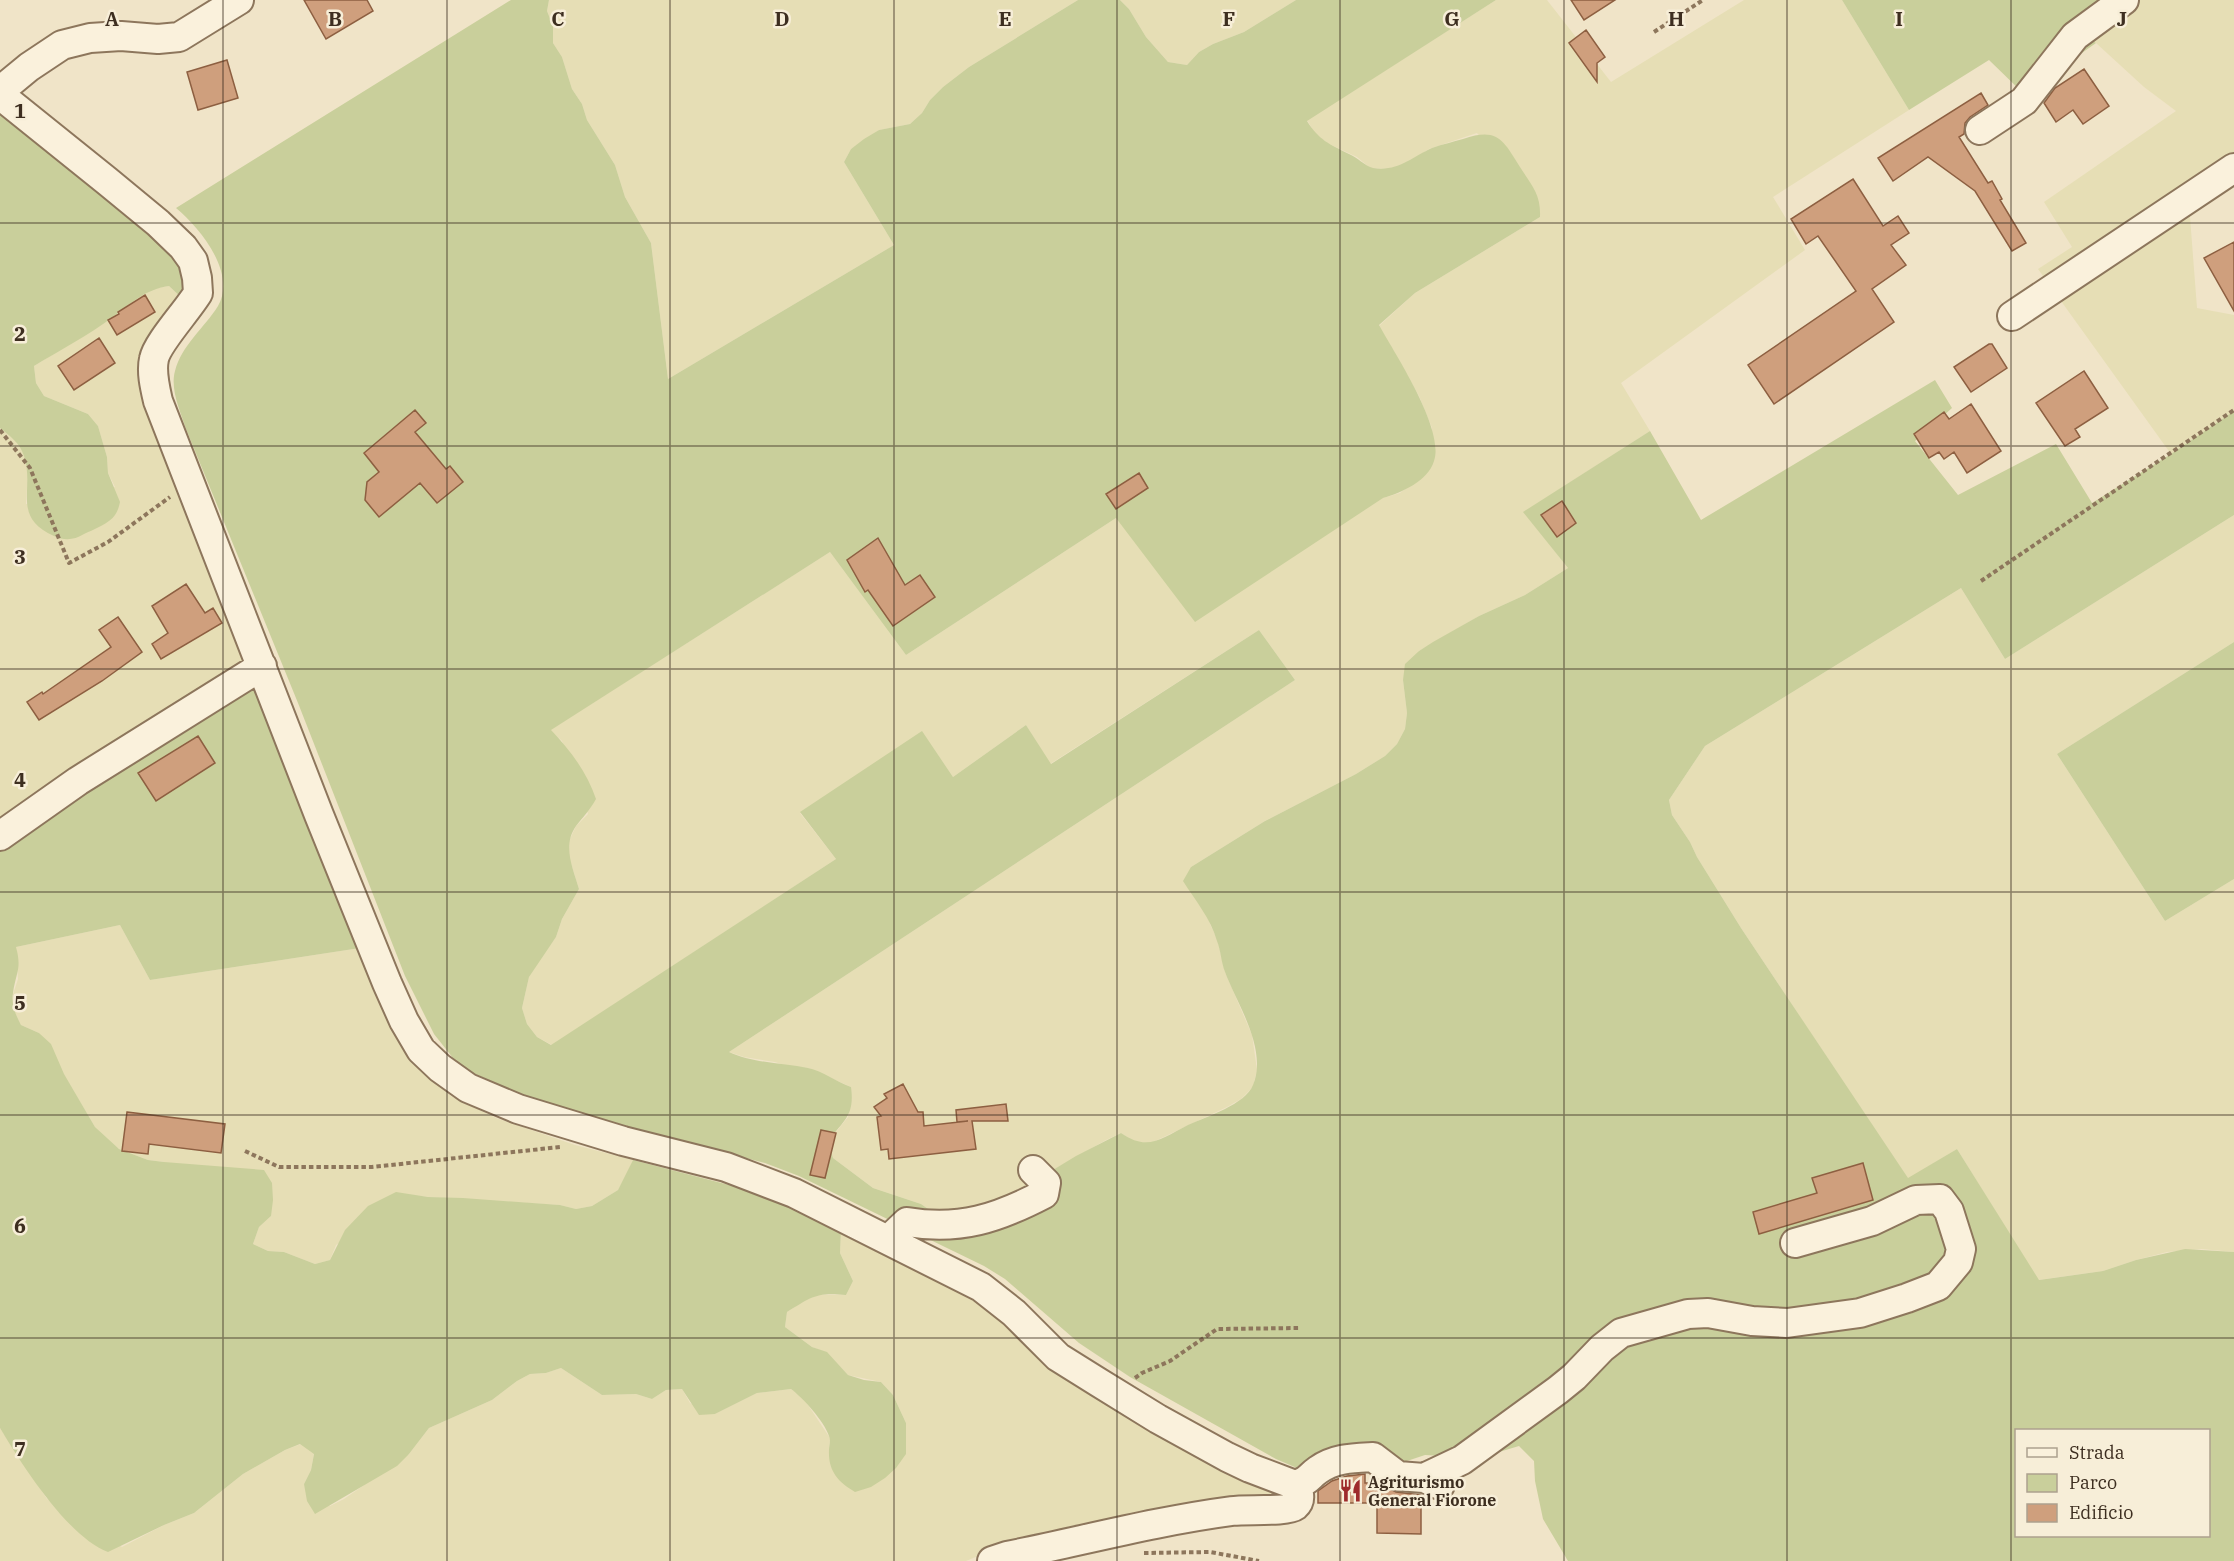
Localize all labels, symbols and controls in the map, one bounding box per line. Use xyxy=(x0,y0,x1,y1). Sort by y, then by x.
text: A xyxy=(105,5,119,32)
text: B xyxy=(328,5,342,32)
text: C xyxy=(551,5,565,32)
text: D xyxy=(774,5,790,32)
text: E xyxy=(998,5,1012,32)
text: F xyxy=(1223,5,1235,32)
text: G xyxy=(1444,5,1460,32)
text: H xyxy=(1668,5,1684,32)
text: I xyxy=(1895,5,1903,32)
text: J xyxy=(2117,5,2127,32)
text: 1 xyxy=(14,97,26,124)
text: 2 xyxy=(14,320,26,347)
text: 3 xyxy=(14,543,26,570)
text: 4 xyxy=(14,766,26,793)
text: 5 xyxy=(14,989,26,1016)
text: 6 xyxy=(14,1212,26,1239)
legend xyxy=(2015,1429,2210,1537)
text: 7 xyxy=(14,1435,26,1462)
text: Strada xyxy=(2069,1441,2125,1464)
text: Parco xyxy=(2069,1471,2117,1494)
place label: Agriturismo General Fiorone xyxy=(1368,1472,1496,1510)
restaurant icon: Agriturismo General Fiorone xyxy=(1337,1478,1363,1504)
text: Edificio xyxy=(2069,1501,2133,1524)

